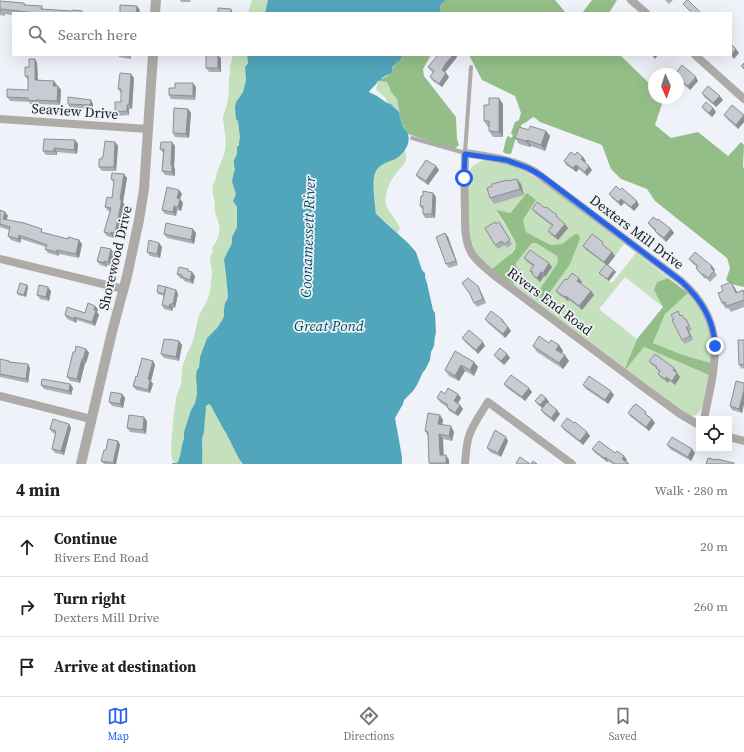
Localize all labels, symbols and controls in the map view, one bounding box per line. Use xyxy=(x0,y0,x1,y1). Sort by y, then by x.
search box xyxy=(12,12,732,56)
icon: search xyxy=(26,23,48,45)
text: Search here xyxy=(58,24,137,45)
north arrow xyxy=(648,68,684,104)
street label: Seaview Drive xyxy=(31,98,119,124)
route start xyxy=(455,169,473,187)
water label: Coonamessett River xyxy=(295,175,320,298)
street label: Dexters Mill Drive xyxy=(586,190,688,274)
street label: Shorewood Drive xyxy=(93,204,137,312)
street label: Rivers End Road xyxy=(503,262,597,340)
water label: Great Pond xyxy=(294,315,364,336)
route end xyxy=(706,337,724,355)
map controls xyxy=(696,416,732,452)
button: locate xyxy=(696,416,732,452)
text: 4 min xyxy=(16,478,60,502)
text: Walk · 280 m xyxy=(655,482,728,499)
text: Continue xyxy=(54,528,117,549)
icon: ahead xyxy=(16,536,38,558)
text: 20 m xyxy=(700,538,728,555)
text: Rivers End Road xyxy=(54,549,149,566)
text: Turn right xyxy=(54,588,126,609)
icon: right xyxy=(16,596,38,618)
text: 260 m xyxy=(694,598,728,615)
text: Dexters Mill Drive xyxy=(54,609,159,626)
icon: arrive xyxy=(16,656,38,678)
text: Arrive at destination xyxy=(54,656,196,677)
tab: Map xyxy=(107,705,129,744)
tab: Directions xyxy=(343,705,394,744)
tab: Saved xyxy=(609,705,637,744)

